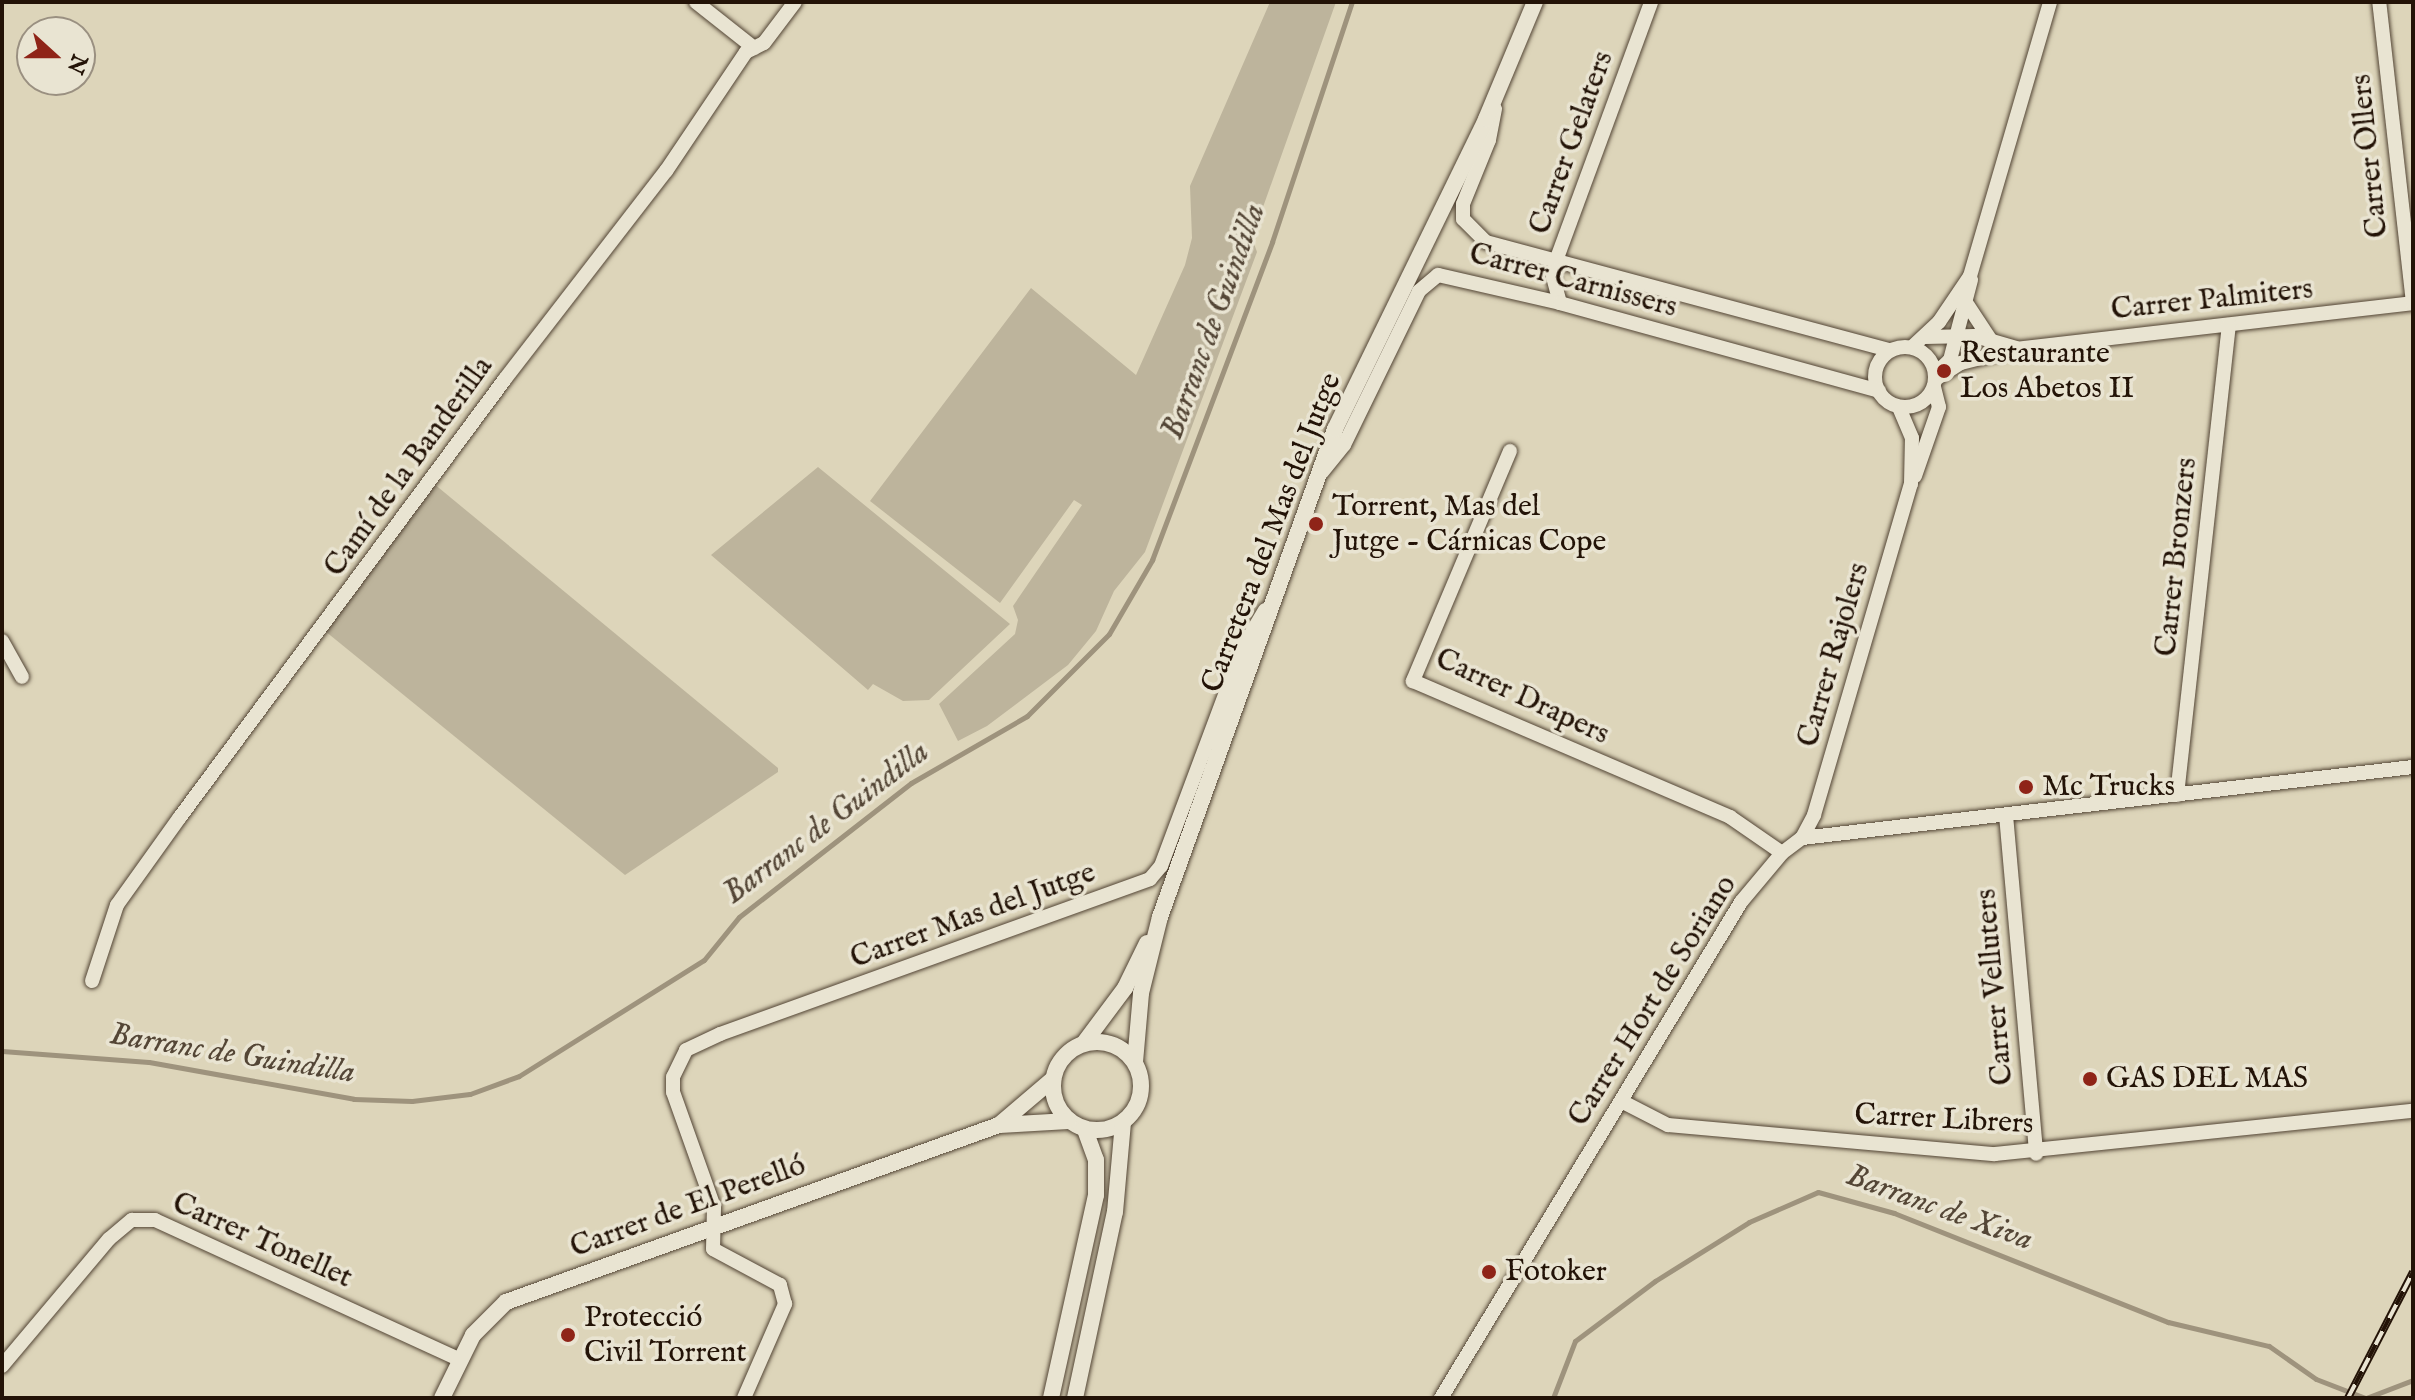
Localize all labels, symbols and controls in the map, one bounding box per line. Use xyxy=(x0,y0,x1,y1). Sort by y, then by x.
north arrow xyxy=(16,16,96,96)
street label: Carrer Gelaters xyxy=(1522,47,1622,239)
text: N xyxy=(60,50,93,78)
street label: Carrer Ollers xyxy=(2344,72,2396,240)
water label: Barranc de Guindilla xyxy=(1155,199,1275,445)
street label: Carrer Carnissers xyxy=(1465,236,1681,326)
street label: Carrer Palmiters xyxy=(2109,271,2315,329)
place label: Restaurante Los Abetos II xyxy=(1960,336,2134,406)
street label: Camí de la Banderilla xyxy=(317,350,501,584)
marker: Restaurante Los Abetos II xyxy=(1935,362,1953,380)
street label: Carretera del Mas del Jutge xyxy=(1194,368,1350,698)
street label: Carrer Bronzers xyxy=(2149,456,2205,658)
place label: Torrent, Mas del Jutge - Cárnicas Cope xyxy=(1332,489,1606,560)
marker: Torrent, Mas del Jutge - Cárnicas Cope xyxy=(1307,515,1325,533)
street label: Carrer Rajolers xyxy=(1791,559,1877,751)
street label: Carrer Drapers xyxy=(1429,641,1615,753)
water label: Barranc de Guindilla xyxy=(716,734,938,914)
place label: Mc Trucks xyxy=(2042,769,2175,805)
marker: Mc Trucks xyxy=(2017,778,2035,796)
street label: Carrer Mas del Jutge xyxy=(846,855,1100,977)
street label: Carrer Hort de Soriano xyxy=(1561,869,1745,1133)
street label: Carrer Velluters xyxy=(1968,887,2022,1087)
water label: Barranc de Guindilla xyxy=(107,1017,357,1093)
place label: GAS DEL MAS xyxy=(2106,1061,2308,1097)
marker: GAS DEL MAS xyxy=(2081,1070,2099,1088)
street label: Carrer Librers xyxy=(1854,1097,2034,1143)
street label: Carrer de El Perelló xyxy=(566,1148,810,1266)
water label: Barranc de Xiva xyxy=(1840,1157,2038,1261)
street label: Carrer Tonellet xyxy=(166,1185,358,1297)
place label: Fotoker xyxy=(1505,1254,1607,1290)
marker: Fotoker xyxy=(1480,1263,1498,1281)
place label: Protecció Civil Torrent xyxy=(584,1300,747,1370)
marker: Protecció Civil Torrent xyxy=(559,1326,577,1344)

